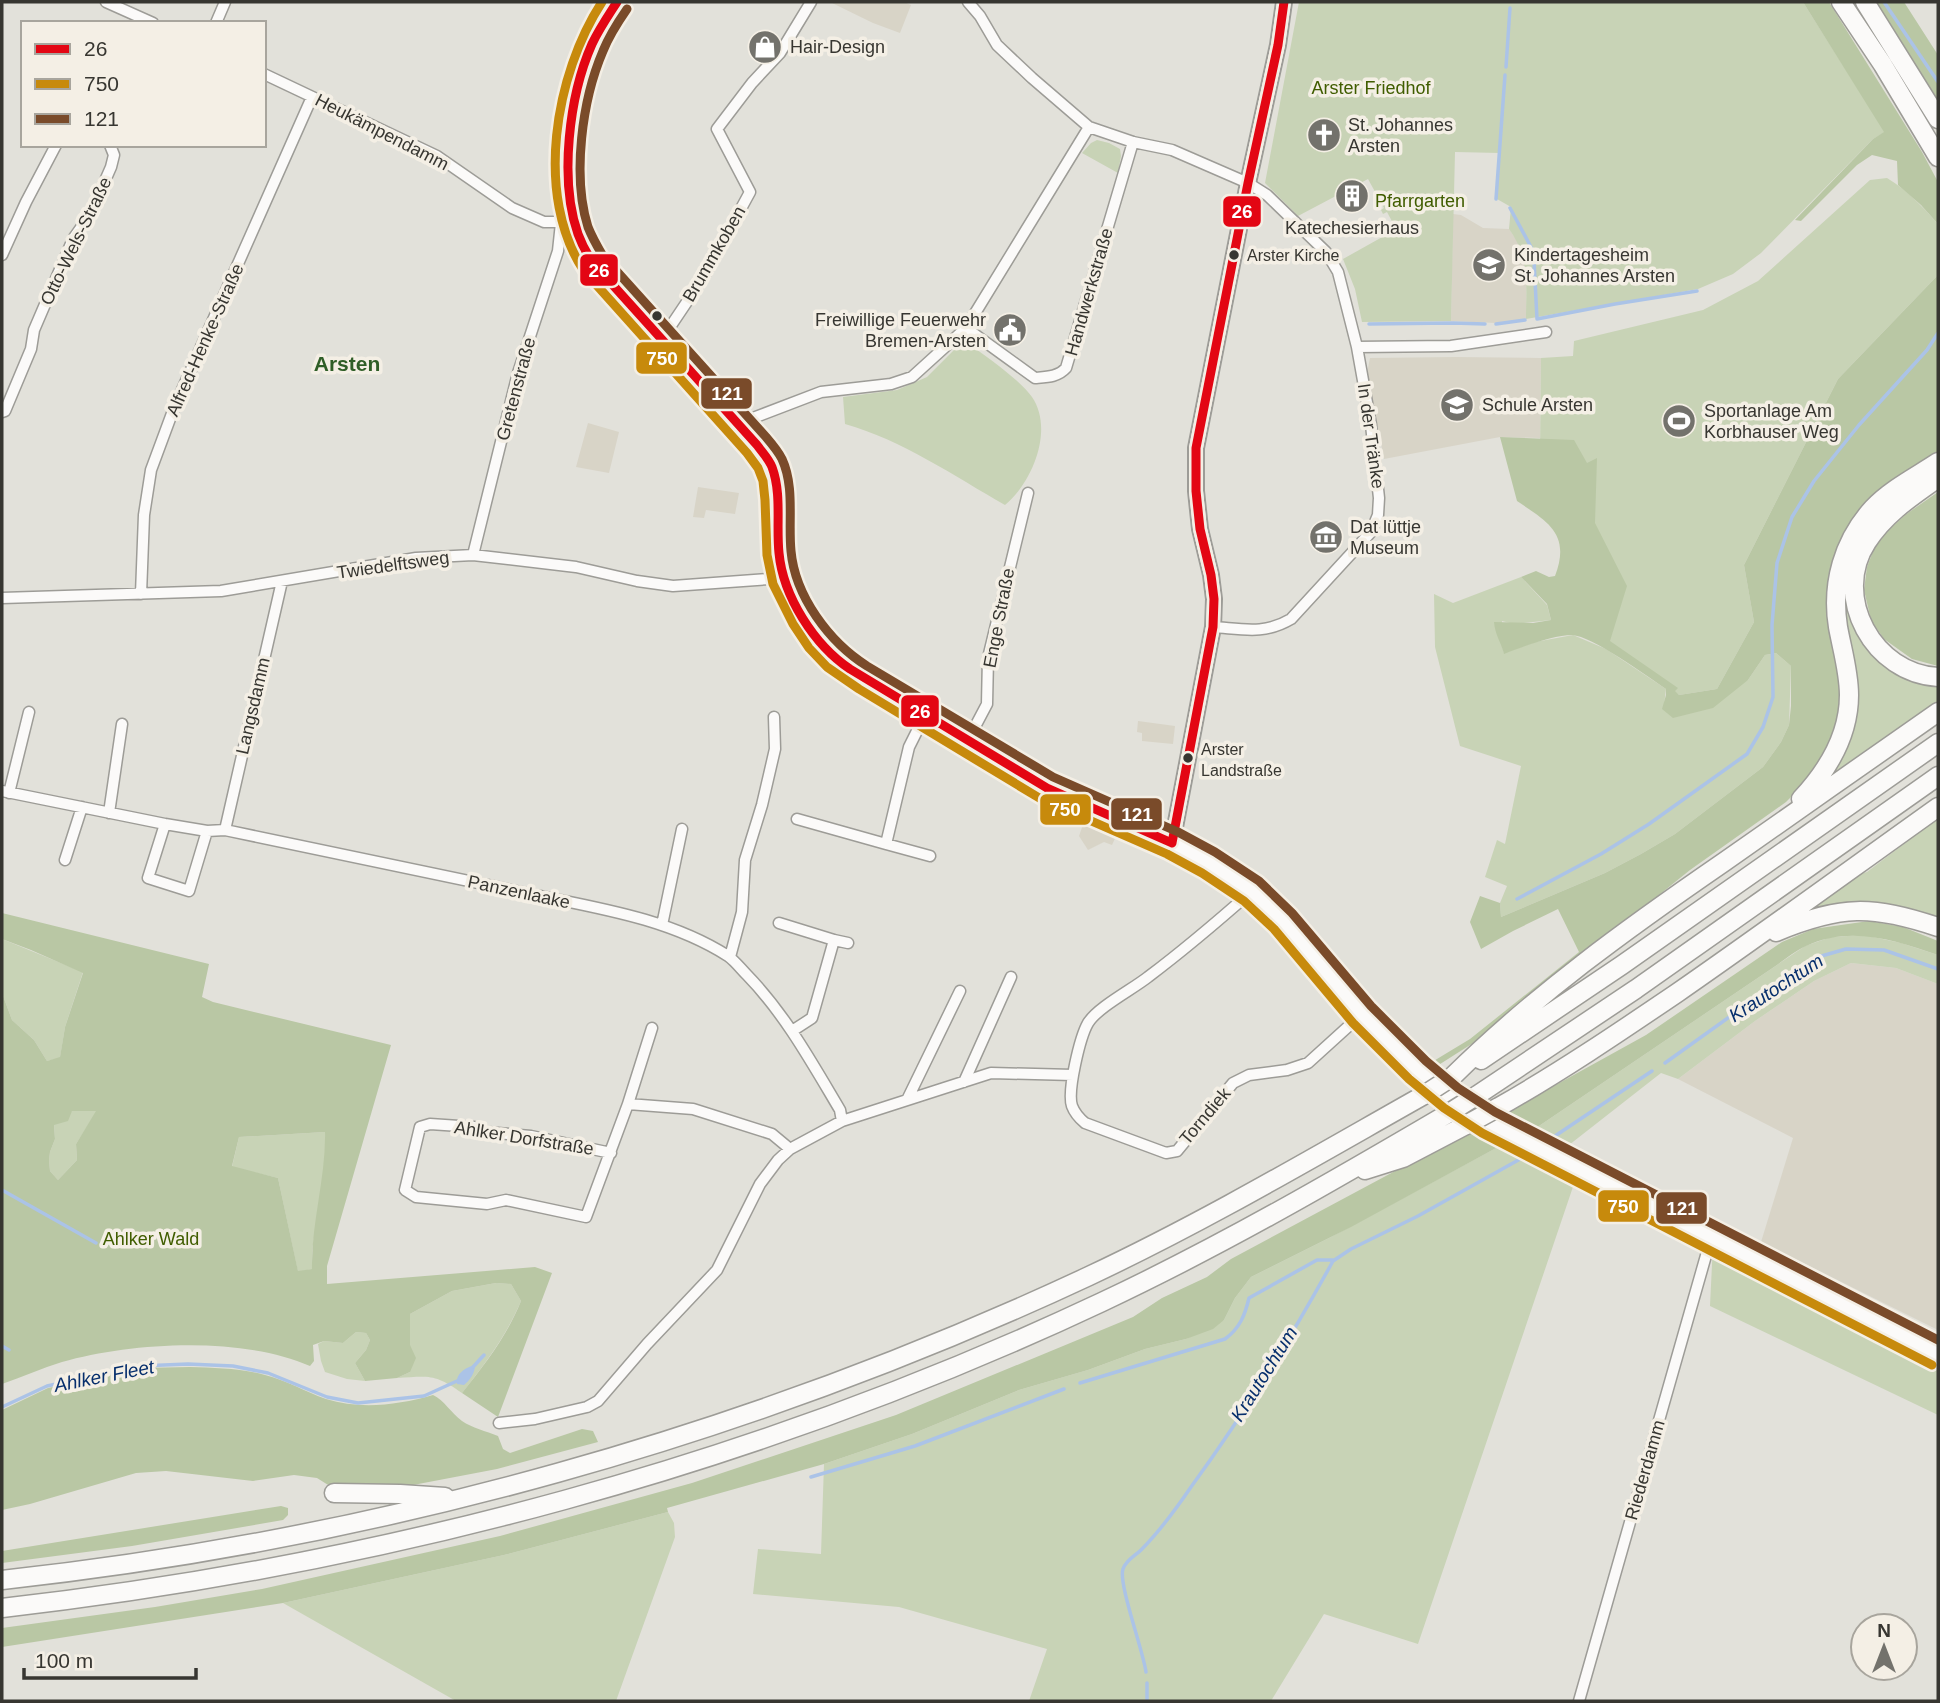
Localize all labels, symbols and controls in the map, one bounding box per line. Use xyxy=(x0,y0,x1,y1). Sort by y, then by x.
legend xyxy=(21,21,266,147)
shop icon: Hair-Design xyxy=(746,28,784,66)
text: 26 xyxy=(84,37,107,60)
place label: Hair-Design xyxy=(790,37,885,57)
text: 750 xyxy=(84,72,119,95)
park label: Arster Friedhof xyxy=(1311,78,1432,98)
street label: Heukämpendamm xyxy=(312,90,452,174)
text: 121 xyxy=(84,107,119,130)
place label: St. Johannes Arsten xyxy=(1348,115,1453,156)
church icon: St. Johannes Arsten xyxy=(1305,116,1343,154)
street label: Otto-Wels-Straße xyxy=(36,174,116,308)
building icon: Katechesierhaus xyxy=(1333,177,1371,215)
park label: Pfarrgarten xyxy=(1375,191,1465,211)
line badge: 26 xyxy=(1222,195,1262,228)
text: 26 xyxy=(1231,201,1253,222)
street label: Brummkoben xyxy=(679,203,749,305)
place label: Katechesierhaus xyxy=(1285,218,1419,238)
street label: Handwerkstraße xyxy=(1061,226,1117,358)
place label: Kindertagesheim St. Johannes Arsten xyxy=(1514,245,1675,286)
school or university icon: Kindertagesheim St. Johannes Arsten xyxy=(1470,246,1508,284)
place label: Arster Kirche xyxy=(1247,247,1340,264)
marker: Arster Kirche xyxy=(1227,248,1241,262)
line badge: 26 xyxy=(579,253,619,287)
text: 26 xyxy=(588,260,610,281)
street label: Alfred-Henke-Straße xyxy=(162,261,248,419)
unlabelled marker xyxy=(650,309,664,323)
place label: Freiwillige Feuerwehr Bremen-Arsten xyxy=(815,310,986,351)
public building icon: Freiwillige Feuerwehr Bremen-Arsten xyxy=(991,311,1029,349)
street label: Gretenstraße xyxy=(493,335,539,443)
line badge: 750 xyxy=(635,341,688,375)
text: 750 xyxy=(646,348,678,369)
district label: Arsten xyxy=(314,352,380,375)
line badge: 121 xyxy=(700,377,753,410)
street label: In der Tränke xyxy=(1354,382,1388,490)
text: 121 xyxy=(711,383,743,404)
school or university icon: Schule Arsten xyxy=(1438,386,1476,424)
place label: Schule Arsten xyxy=(1482,395,1593,415)
place label: Sportanlage Am Korbhauser Weg xyxy=(1704,401,1839,442)
sports icon: Sportanlage Am Korbhauser Weg xyxy=(1660,402,1698,440)
place label: Dat lüttje Museum xyxy=(1350,517,1421,558)
museum icon: Dat lüttje Museum xyxy=(1307,518,1345,556)
street label: Twiedelftsweg xyxy=(336,547,450,583)
street label: Enge Straße xyxy=(980,566,1018,670)
street label: Langsdamm xyxy=(232,655,274,757)
line badge: 26 xyxy=(900,694,940,728)
text: 26 xyxy=(909,701,931,722)
place label: Arster Landstraße xyxy=(1201,741,1282,779)
marker: Arster Landstraße xyxy=(1181,751,1195,765)
line badge: 750 xyxy=(1039,793,1092,826)
line badge: 121 xyxy=(1110,797,1163,831)
text: 750 xyxy=(1049,799,1081,820)
text: 121 xyxy=(1121,804,1153,825)
street label: Panzenlaake xyxy=(466,871,572,913)
water label: Krautochtum xyxy=(1725,950,1827,1026)
street label: Torndiek xyxy=(1175,1083,1235,1148)
street label: Ahlker Dorfstraße xyxy=(453,1117,595,1159)
line badge: 750 xyxy=(1597,1189,1650,1223)
line badge: 121 xyxy=(1655,1191,1708,1225)
text: 750 xyxy=(1607,1196,1639,1217)
text: 121 xyxy=(1666,1198,1698,1219)
park label: Ahlker Wald xyxy=(103,1229,199,1249)
water label: Krautochtum xyxy=(1227,1323,1301,1425)
water label: Ahlker Fleet xyxy=(51,1356,156,1396)
street label: Riederdamm xyxy=(1621,1418,1669,1522)
north arrow xyxy=(1849,1612,1919,1682)
text: N xyxy=(1877,1620,1891,1641)
scale bar xyxy=(24,1636,196,1680)
text: 100 m xyxy=(35,1649,93,1672)

